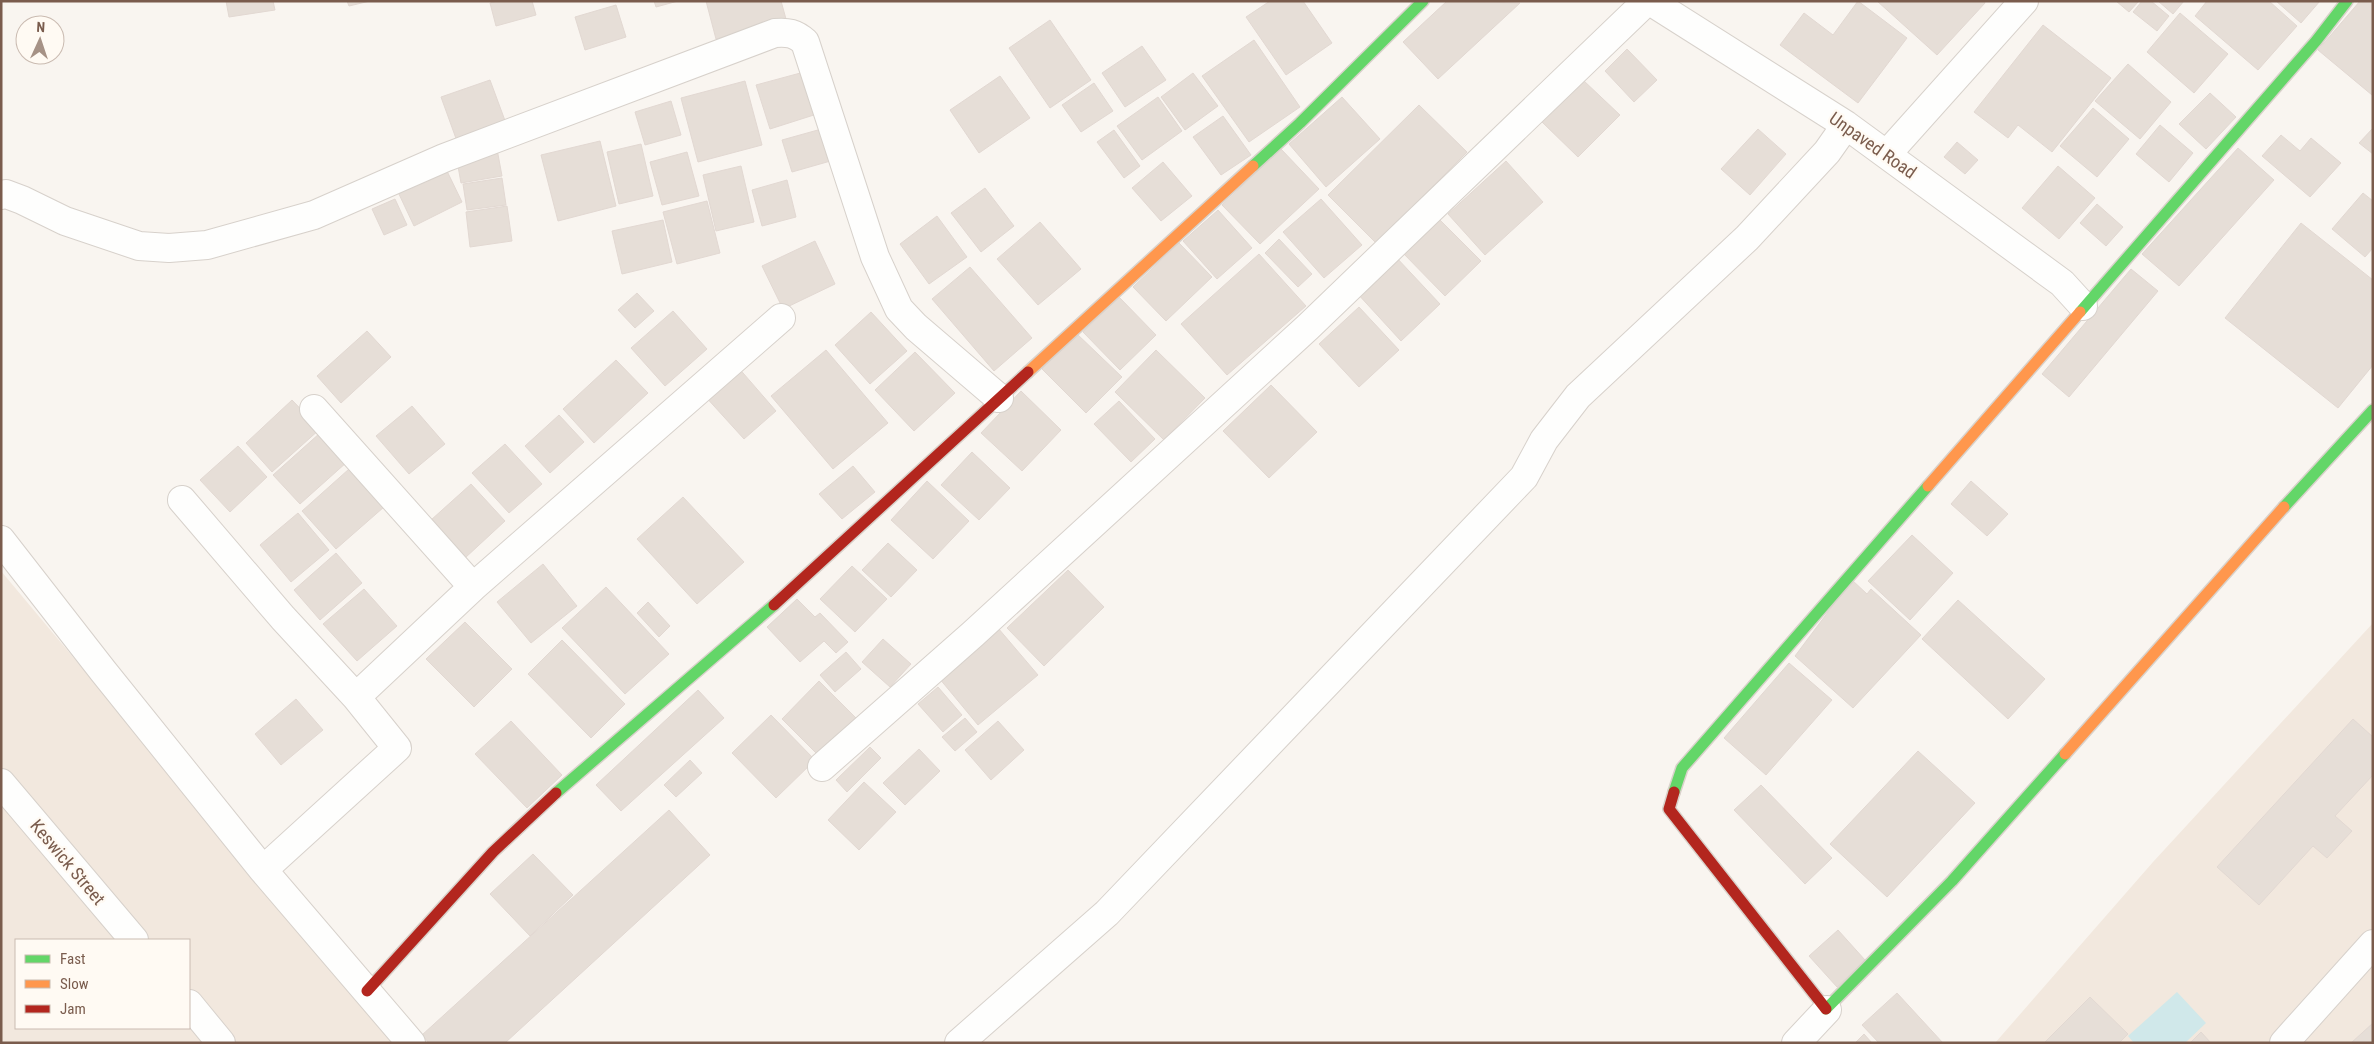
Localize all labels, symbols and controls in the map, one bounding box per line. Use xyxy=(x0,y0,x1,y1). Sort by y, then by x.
north arrow xyxy=(15,15,65,65)
text: N xyxy=(36,19,45,35)
street label: Unpaved Road xyxy=(1825,107,1921,183)
street label: Keswick Street xyxy=(26,815,110,909)
legend xyxy=(15,939,190,1029)
text: Fast xyxy=(60,950,85,968)
text: Slow xyxy=(60,975,89,993)
text: Jam xyxy=(60,1000,86,1018)

